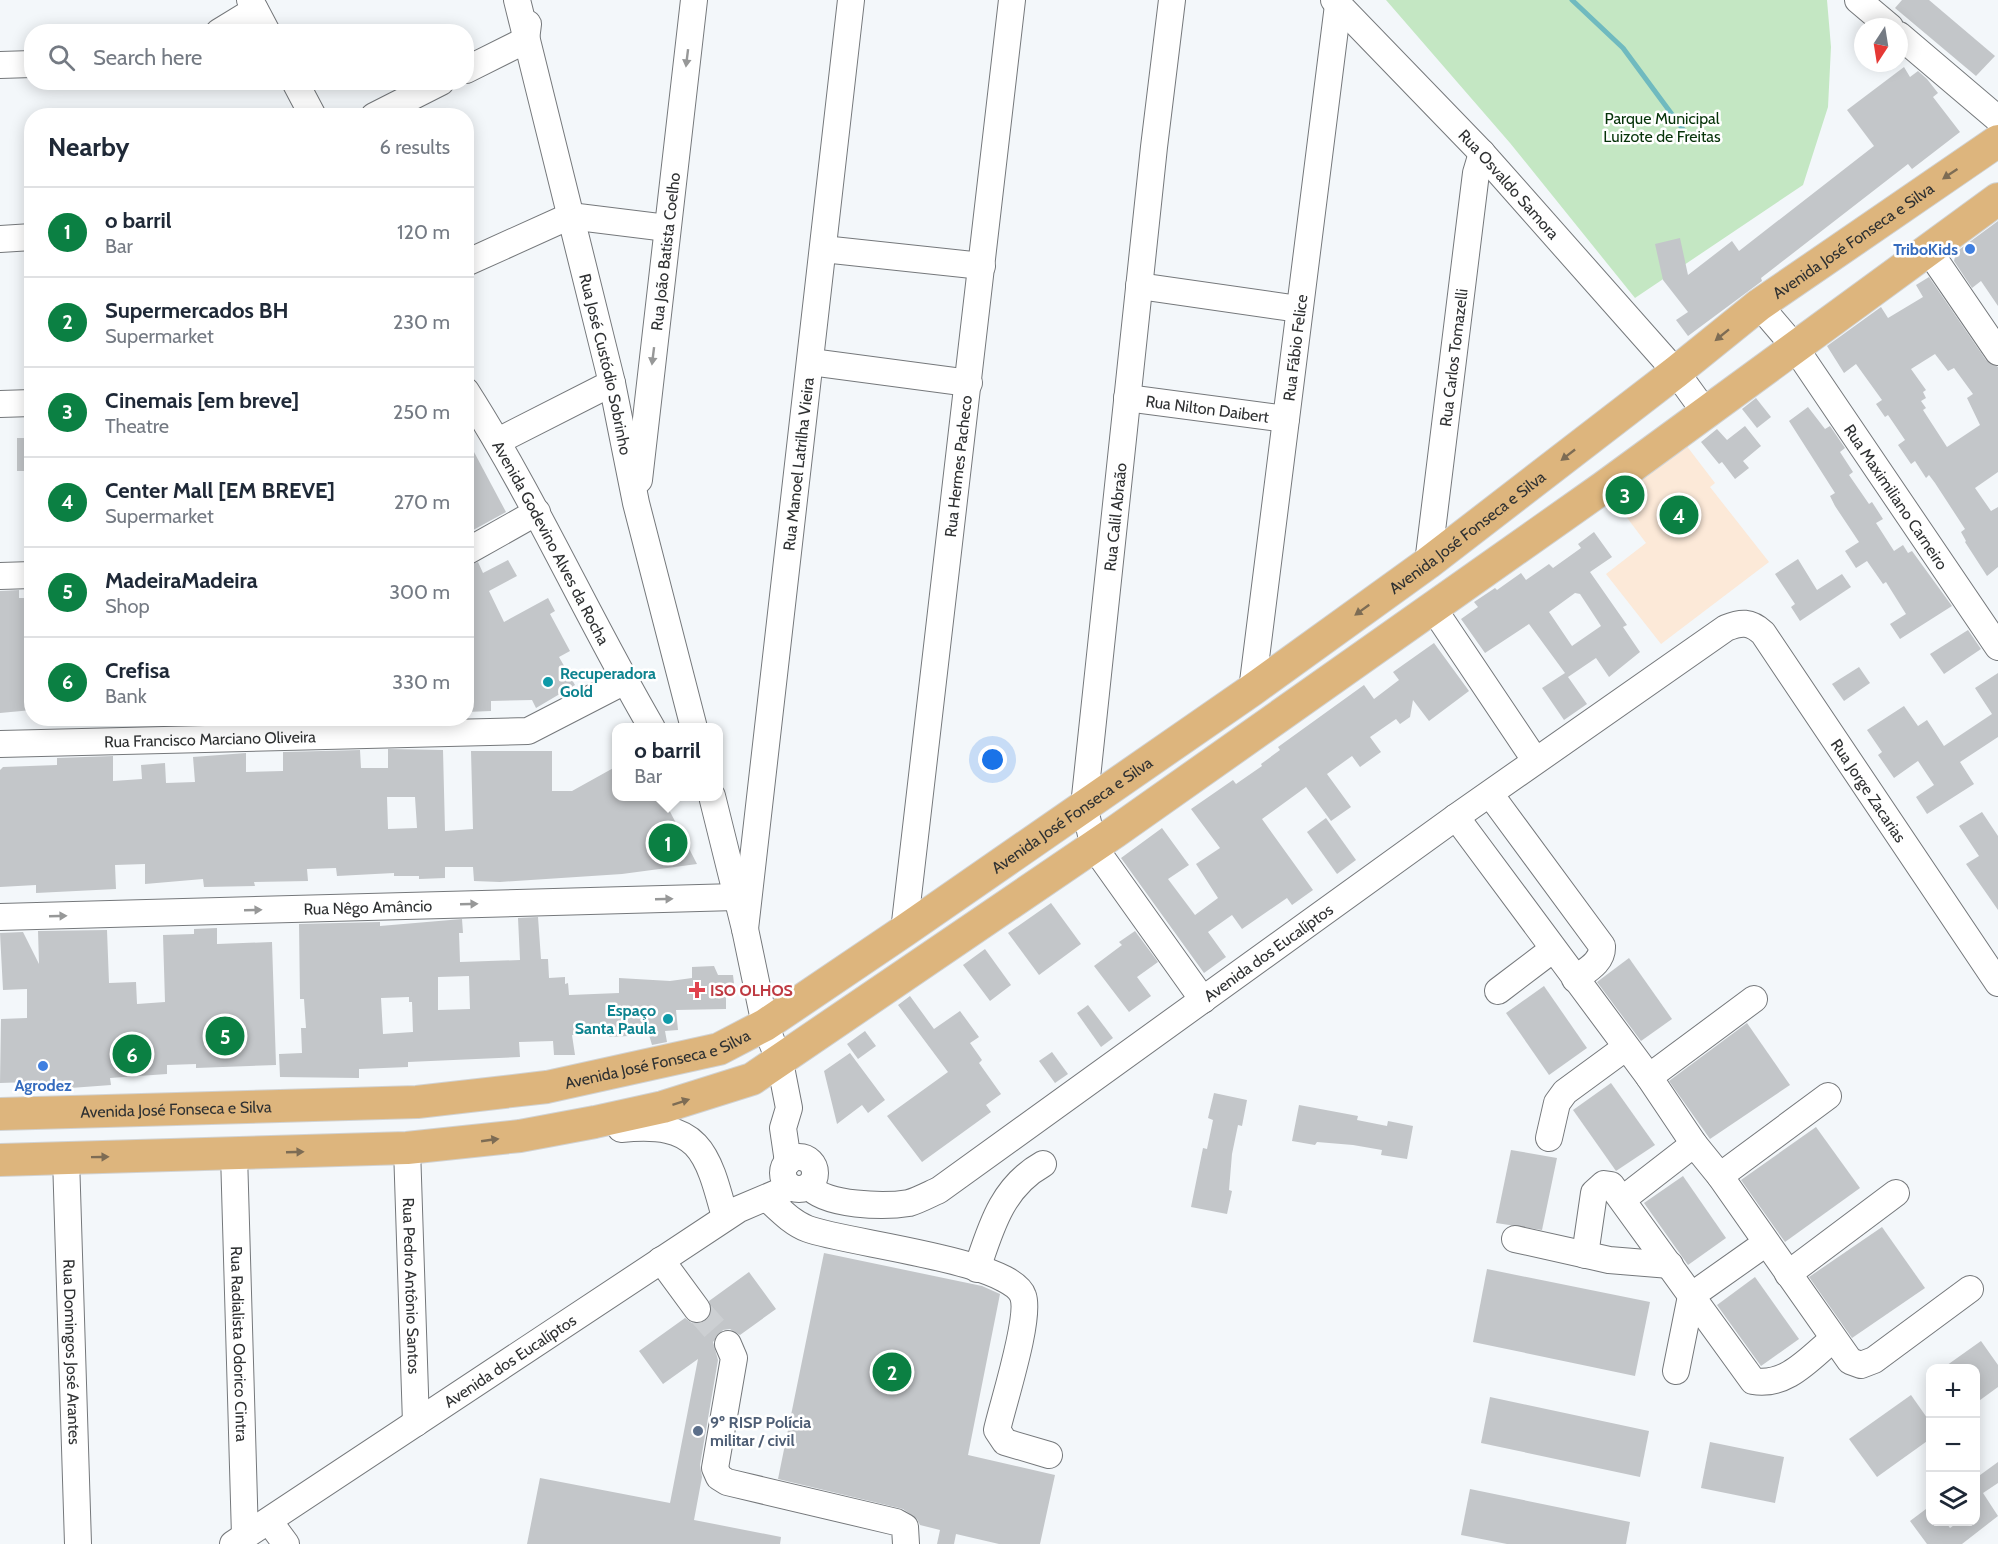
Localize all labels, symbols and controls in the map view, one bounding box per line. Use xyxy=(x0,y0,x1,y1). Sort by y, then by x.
north arrow xyxy=(1854,18,1908,72)
search box xyxy=(24,24,474,90)
icon: search xyxy=(45,41,78,74)
text: Search here xyxy=(93,44,202,71)
one-way arrow xyxy=(682,49,692,68)
park label: Parque Municipal Luizote de Freitas xyxy=(1603,109,1721,146)
street label: Rua Osvaldo Samora xyxy=(1454,126,1563,243)
text: Nearby xyxy=(48,131,129,163)
text: 6 results xyxy=(379,135,450,159)
one-way arrow xyxy=(1942,168,1958,180)
street label: Rua João Batista Coelho xyxy=(647,171,684,332)
street label: Avenida José Fonseca e Silva xyxy=(1769,179,1938,303)
text: o barril xyxy=(105,207,172,234)
text: 1 xyxy=(64,220,71,244)
text: 120 m xyxy=(397,220,450,244)
text: Bar xyxy=(105,234,133,258)
place label: TriboKids xyxy=(1893,240,1958,259)
marker: TriboKids xyxy=(1963,242,1977,256)
street label: Rua José Custódio Sobrinho xyxy=(575,272,635,457)
street label: Rua Carlos Tomazelli xyxy=(1436,288,1472,428)
street label: Rua Fábio Felice xyxy=(1279,293,1312,402)
text: Supermercados BH xyxy=(105,297,289,324)
text: 2 xyxy=(62,310,73,334)
text: 230 m xyxy=(393,310,450,334)
text: Supermarket xyxy=(105,324,214,348)
one-way arrow xyxy=(1715,328,1730,341)
one-way arrow xyxy=(648,347,657,366)
street label: Rua Manoel Latrilha Vieira xyxy=(779,376,818,552)
text: Cinemais [em breve] xyxy=(105,387,299,414)
street label: Rua Nilton Daibert xyxy=(1144,392,1271,427)
street label: Rua Hermes Pacheco xyxy=(941,394,976,538)
text: 3 xyxy=(62,400,73,424)
text: 250 m xyxy=(393,400,450,424)
text: Theatre xyxy=(105,414,169,438)
street label: Rua Maximiliano Carneiro xyxy=(1840,421,1952,573)
street label: Avenida Godevino Alves da Rocha xyxy=(488,438,613,648)
one-way arrow xyxy=(1561,449,1576,461)
street label: Rua Calil Abraão xyxy=(1100,462,1131,572)
street label: Avenida José Fonseca e Silva xyxy=(1386,467,1550,598)
pin: 3 xyxy=(1606,472,1644,518)
text: Center Mall [EM BREVE] xyxy=(105,477,335,504)
text: 4 xyxy=(61,490,74,514)
text: 270 m xyxy=(394,490,450,514)
pin: 4 xyxy=(1660,492,1698,538)
text: Supermarket xyxy=(105,504,214,528)
text: MadeiraMadeira xyxy=(105,567,258,594)
text: 5 xyxy=(62,580,73,604)
text: 300 m xyxy=(389,580,450,604)
text: Shop xyxy=(105,594,150,618)
one-way arrow xyxy=(1355,604,1370,616)
text: Crefisa xyxy=(105,657,170,684)
place label: Recuperadora Gold xyxy=(560,664,656,701)
text: 6 xyxy=(62,670,73,694)
text: 330 m xyxy=(392,670,450,694)
marker: Recuperadora Gold xyxy=(541,675,555,689)
text: Bank xyxy=(105,684,147,708)
popup xyxy=(612,723,723,801)
street label: Rua Francisco Marciano Oliveira xyxy=(104,727,316,751)
street label: Rua Jorge Zacarias xyxy=(1827,735,1910,846)
text: o barril xyxy=(634,737,701,764)
your location xyxy=(978,745,1007,774)
street label: Avenida José Fonseca e Silva xyxy=(988,753,1156,877)
text: Bar xyxy=(634,764,662,788)
pin: 1 xyxy=(648,820,688,866)
one-way arrow xyxy=(655,894,674,904)
street label: Rua Nêgo Amâncio xyxy=(303,896,433,919)
one-way arrow xyxy=(460,900,479,909)
street label: Avenida dos Eucalíptos xyxy=(1200,900,1337,1006)
one-way arrow xyxy=(244,906,263,915)
one-way arrow xyxy=(49,911,68,920)
marker: ISO OLHOS xyxy=(688,981,706,999)
place label: ISO OLHOS xyxy=(710,981,793,1000)
place label: Espaço Santa Paula xyxy=(575,1001,656,1038)
marker: Espaço Santa Paula xyxy=(661,1012,675,1026)
pin: 5 xyxy=(206,1014,244,1058)
street label: Avenida José Fonseca e Silva xyxy=(563,1025,754,1093)
pin: 6 xyxy=(112,1032,152,1076)
marker: Agrodez xyxy=(36,1059,50,1073)
place label: Agrodez xyxy=(14,1076,72,1095)
street label: Avenida José Fonseca e Silva xyxy=(80,1097,272,1122)
one-way arrow xyxy=(672,1097,690,1106)
one-way arrow xyxy=(480,1135,499,1144)
one-way arrow xyxy=(286,1147,305,1157)
one-way arrow xyxy=(91,1152,110,1162)
street label: Rua Pedro Antônio Santos xyxy=(399,1197,423,1375)
street label: Rua Radialista Odorico Cintra xyxy=(227,1246,251,1442)
street label: Rua Domingos José Arantes xyxy=(59,1259,84,1445)
street label: Avenida dos Eucalíptos xyxy=(440,1310,580,1412)
pin: 2 xyxy=(872,1350,912,1394)
map controls xyxy=(1926,1364,1980,1526)
button: + xyxy=(1926,1364,1980,1418)
place label: 9º RISP Polícia militar / civil xyxy=(710,1413,811,1450)
button: − xyxy=(1926,1418,1980,1472)
marker: 9º RISP Polícia militar / civil xyxy=(691,1424,705,1438)
button: layers xyxy=(1926,1472,1980,1526)

